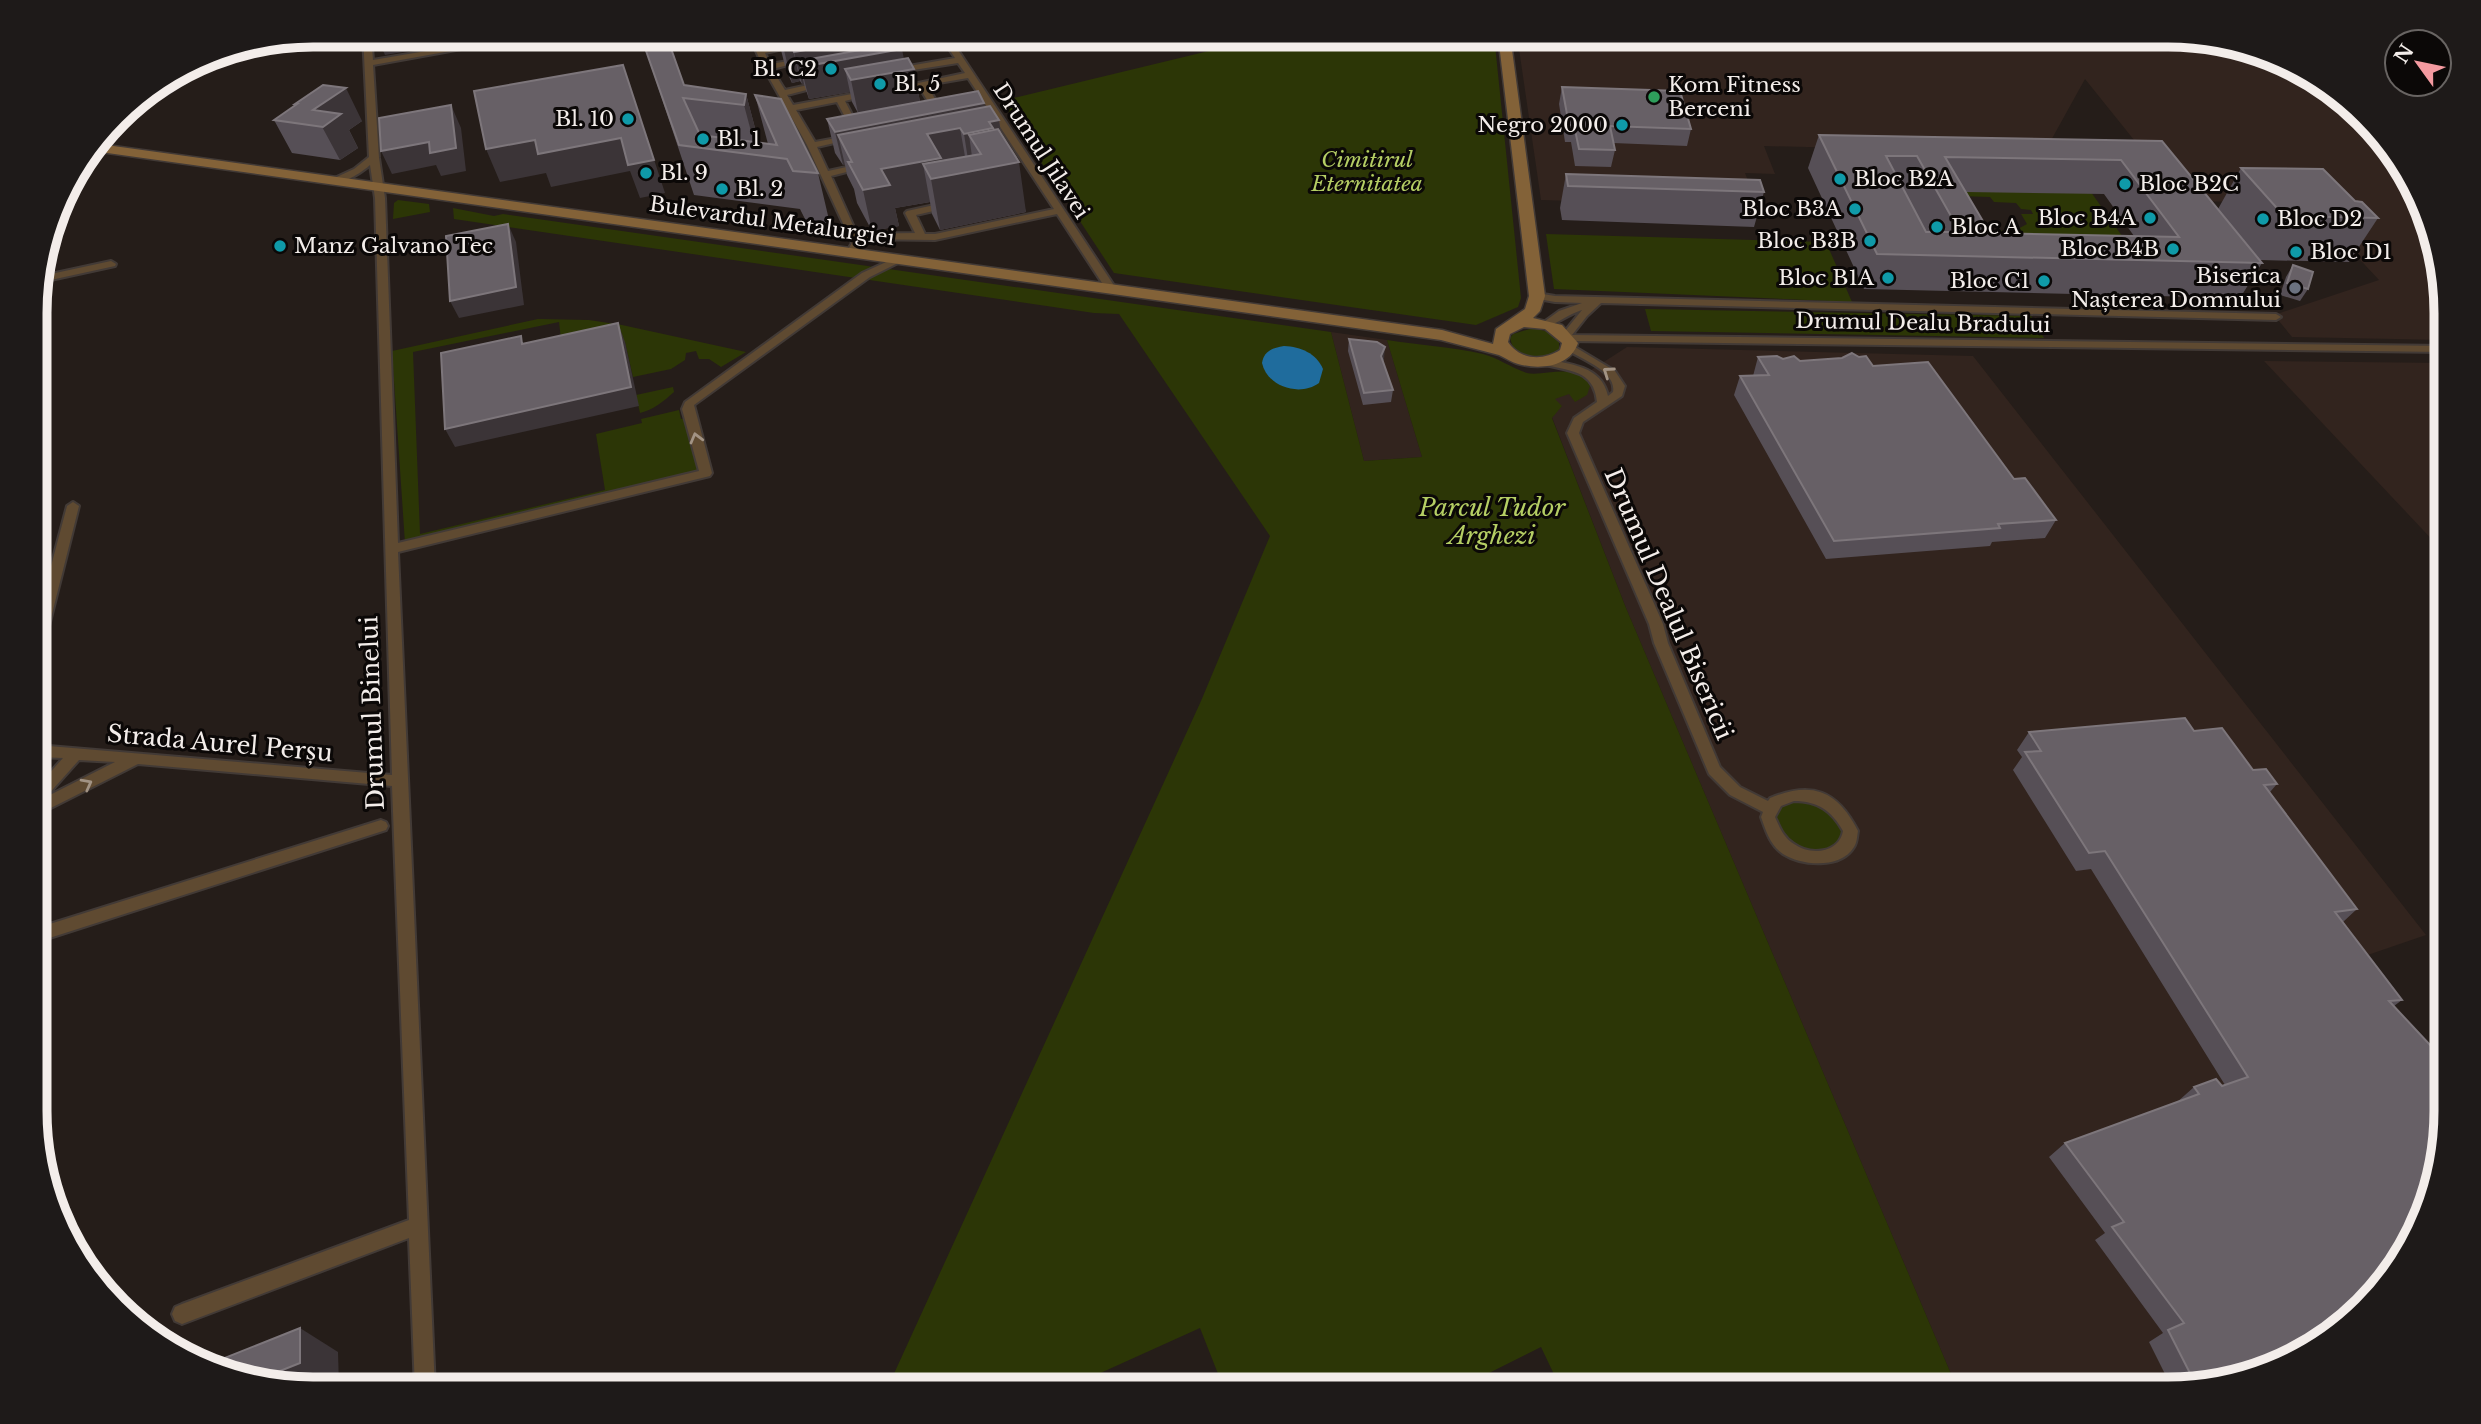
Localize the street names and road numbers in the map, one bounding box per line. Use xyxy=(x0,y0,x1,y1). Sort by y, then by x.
street label: Drumul Jilavei xyxy=(987,78,1095,224)
street label: Bulevardul Metalurgiei xyxy=(648,191,896,251)
street label: Drumul Dealu Bradului xyxy=(1795,308,2051,338)
street label: Drumul Dealul Bisericii xyxy=(1599,464,1739,744)
street label: Drumul Binelui xyxy=(354,615,390,811)
street label: Strada Aurel Perșu xyxy=(106,719,334,767)

